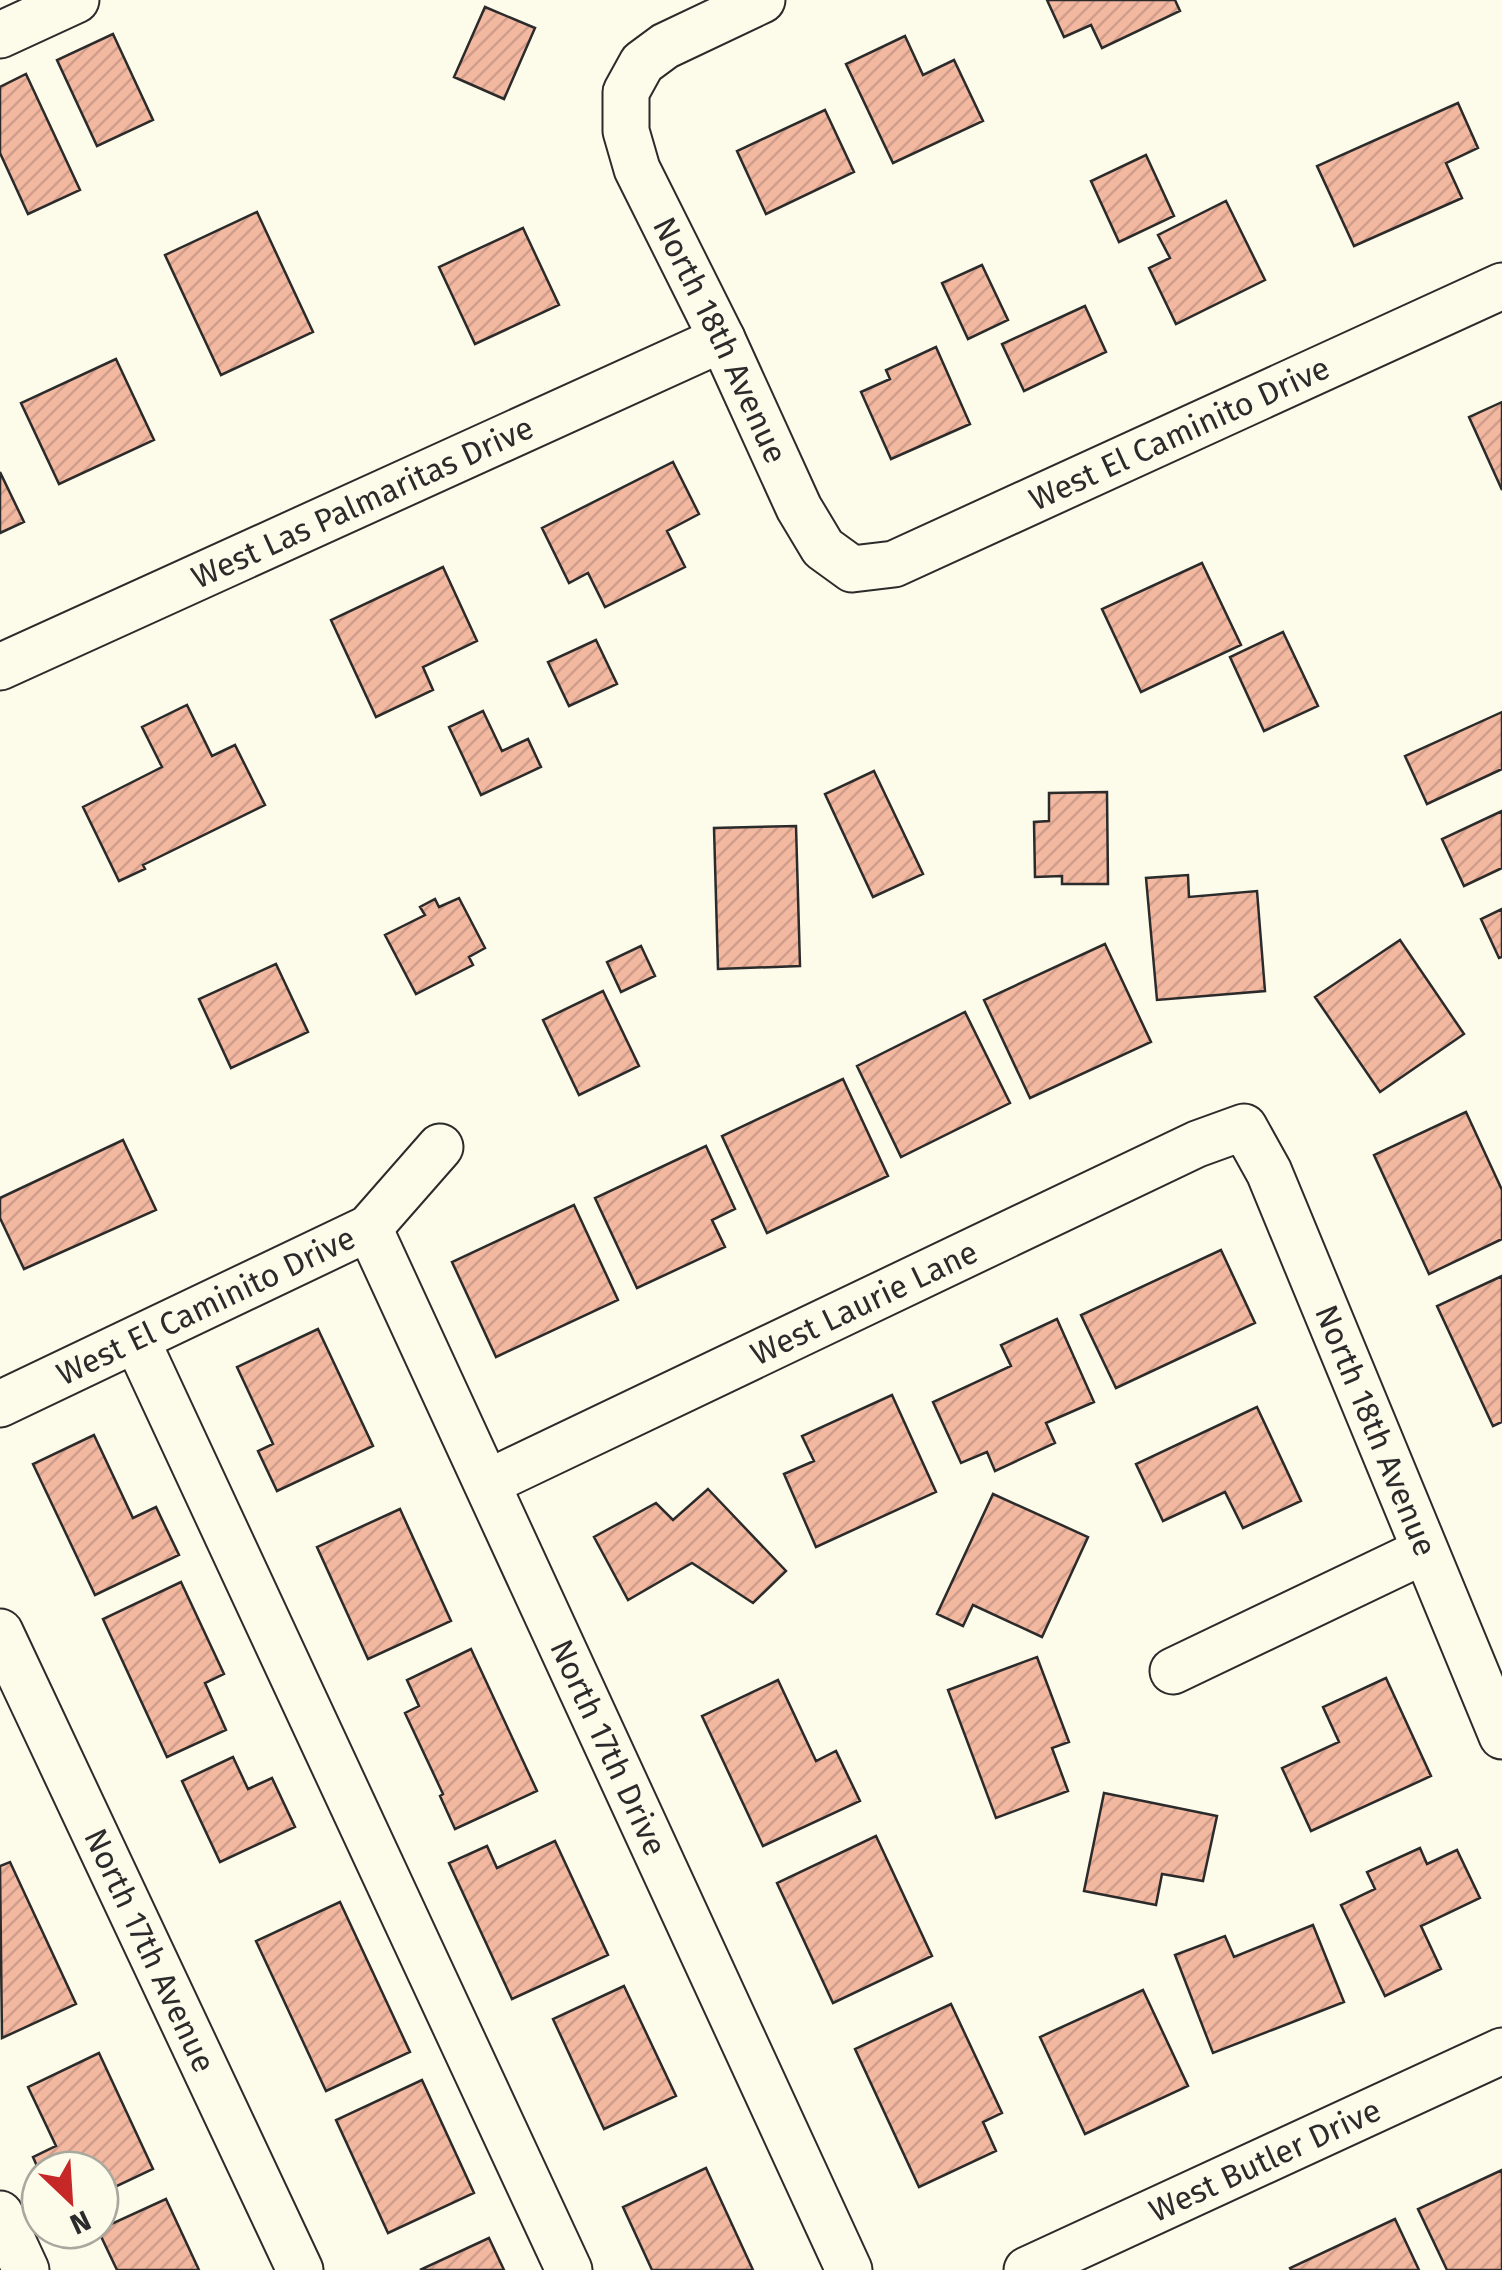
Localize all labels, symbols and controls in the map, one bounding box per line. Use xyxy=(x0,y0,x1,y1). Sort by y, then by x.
street label: North 18th Avenue xyxy=(645,211,795,469)
street label: West El Caminito Drive xyxy=(1023,348,1336,519)
street label: West Las Palmaritas Drive xyxy=(185,408,539,596)
street label: West El Caminito Drive xyxy=(50,1219,361,1393)
street label: West Laurie Lane xyxy=(745,1233,984,1373)
street label: North 18th Avenue xyxy=(1307,1299,1445,1562)
street label: North 17th Drive xyxy=(542,1633,674,1862)
street label: North 17th Avenue xyxy=(76,1823,223,2078)
street label: West Butler Drive xyxy=(1143,2091,1387,2230)
north arrow xyxy=(20,2150,120,2250)
text: N xyxy=(65,2203,96,2241)

